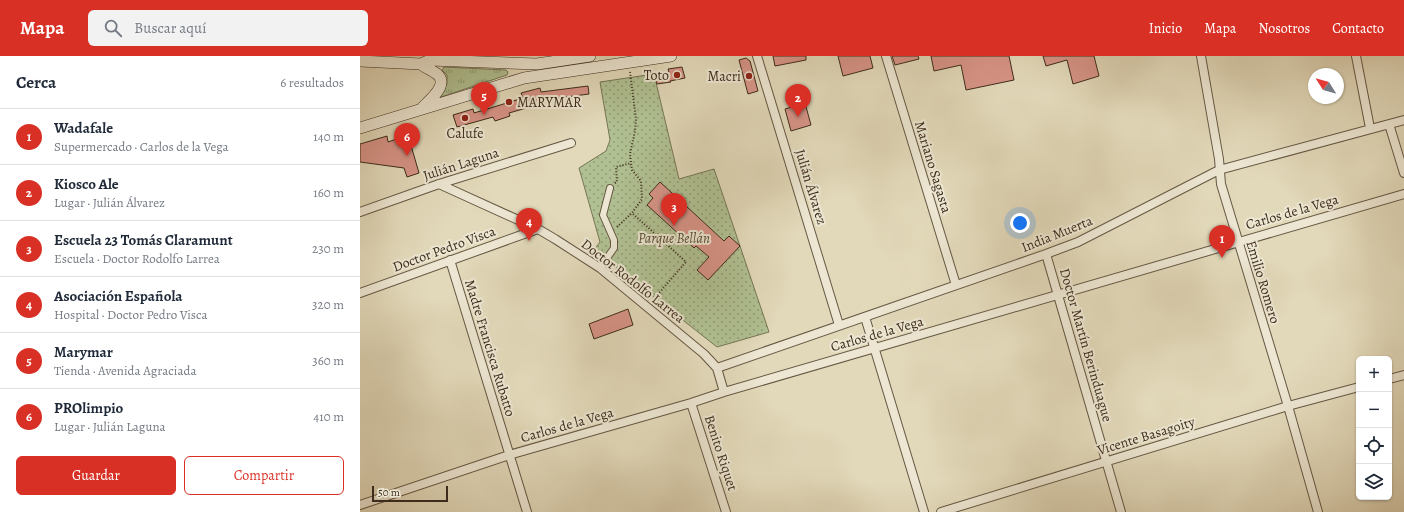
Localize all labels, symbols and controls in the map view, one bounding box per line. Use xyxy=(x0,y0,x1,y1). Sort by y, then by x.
search box xyxy=(88,10,368,46)
text: Mapa xyxy=(20,15,64,41)
icon: search xyxy=(102,17,124,39)
text: Buscar aquí xyxy=(134,18,206,38)
text: Inicio xyxy=(1149,19,1182,38)
text: Mapa xyxy=(1204,19,1236,38)
text: Nosotros xyxy=(1258,19,1310,38)
text: Contacto xyxy=(1332,19,1384,38)
place label: Toto xyxy=(644,66,669,85)
place label: Macri xyxy=(708,67,741,86)
north arrow xyxy=(1308,68,1344,104)
marker: Toto xyxy=(672,70,682,80)
text: Cerca xyxy=(16,71,56,94)
marker: Macri xyxy=(744,71,754,81)
text: 6 resultados xyxy=(280,74,344,91)
pin: 5 xyxy=(471,82,497,115)
pin: 2 xyxy=(785,84,811,117)
place label: MARYMAR xyxy=(517,93,582,112)
marker: MARYMAR xyxy=(504,97,514,107)
marker: Calufe xyxy=(460,113,470,123)
text: Wadafale xyxy=(54,118,113,138)
street label: Mariano Sagasta xyxy=(910,119,956,216)
pin: 6 xyxy=(394,123,420,156)
place label: Calufe xyxy=(447,124,483,143)
text: 1 xyxy=(27,128,31,145)
text: 140 m xyxy=(313,128,344,145)
text: Supermercado · Carlos de la Vega xyxy=(54,138,229,155)
street label: Julián Laguna xyxy=(421,143,502,185)
street label: Julián Álvarez xyxy=(791,147,831,227)
text: Kiosco Ale xyxy=(54,174,119,194)
text: 2 xyxy=(26,184,32,201)
text: 160 m xyxy=(313,184,344,201)
street label: Carlos de la Vega xyxy=(1243,190,1341,234)
pin: 3 xyxy=(661,193,687,226)
text: Lugar · Julián Álvarez xyxy=(54,194,165,211)
pin: 4 xyxy=(516,208,542,241)
street label: India Muerta xyxy=(1019,211,1096,257)
your location xyxy=(1010,213,1030,233)
street label: Doctor Pedro Visca xyxy=(390,221,499,276)
pin: 1 xyxy=(1209,225,1235,258)
park label: Parque Bellán xyxy=(638,229,710,248)
text: Escuela 23 Tomás Claramunt xyxy=(54,230,233,250)
street label: Doctor Rodolfo Larrea xyxy=(577,235,689,328)
street label: Emilio Romero xyxy=(1241,238,1285,326)
text: 3 xyxy=(26,240,32,257)
text: 230 m xyxy=(312,240,344,257)
text: Escuela · Doctor Rodolfo Larrea xyxy=(54,250,220,267)
street label: Doctor Martín Berinduague xyxy=(1055,266,1117,424)
street label: Madre Francisca Rubatto xyxy=(460,277,520,419)
text: Asociación Española xyxy=(54,286,183,306)
text: 4 xyxy=(26,296,32,313)
text: 320 m xyxy=(312,296,344,313)
text: Hospital · Doctor Pedro Visca xyxy=(54,306,207,323)
street label: Carlos de la Vega xyxy=(828,312,926,356)
text: Marymar xyxy=(54,342,113,362)
text: 5 xyxy=(26,352,32,369)
text: 360 m xyxy=(312,352,344,369)
map controls xyxy=(1356,356,1392,500)
button: + xyxy=(1356,356,1392,392)
text: Tienda · Avenida Agraciada xyxy=(54,362,197,379)
button: − xyxy=(1356,392,1392,428)
text: PROlimpio xyxy=(54,398,123,418)
street label: Carlos de la Vega xyxy=(518,403,616,447)
text: 6 xyxy=(26,408,32,425)
text: 410 m xyxy=(313,408,344,425)
street label: Vicente Basagoity xyxy=(1094,412,1198,460)
street label: Benito Riquet xyxy=(700,413,742,494)
text: Lugar · Julián Laguna xyxy=(54,418,166,435)
button: locate xyxy=(1356,428,1392,464)
button: Guardar xyxy=(16,456,176,495)
button: Compartir xyxy=(184,456,344,495)
button: layers xyxy=(1356,464,1392,500)
scale bar xyxy=(372,484,448,503)
text: 50 m xyxy=(378,485,400,500)

